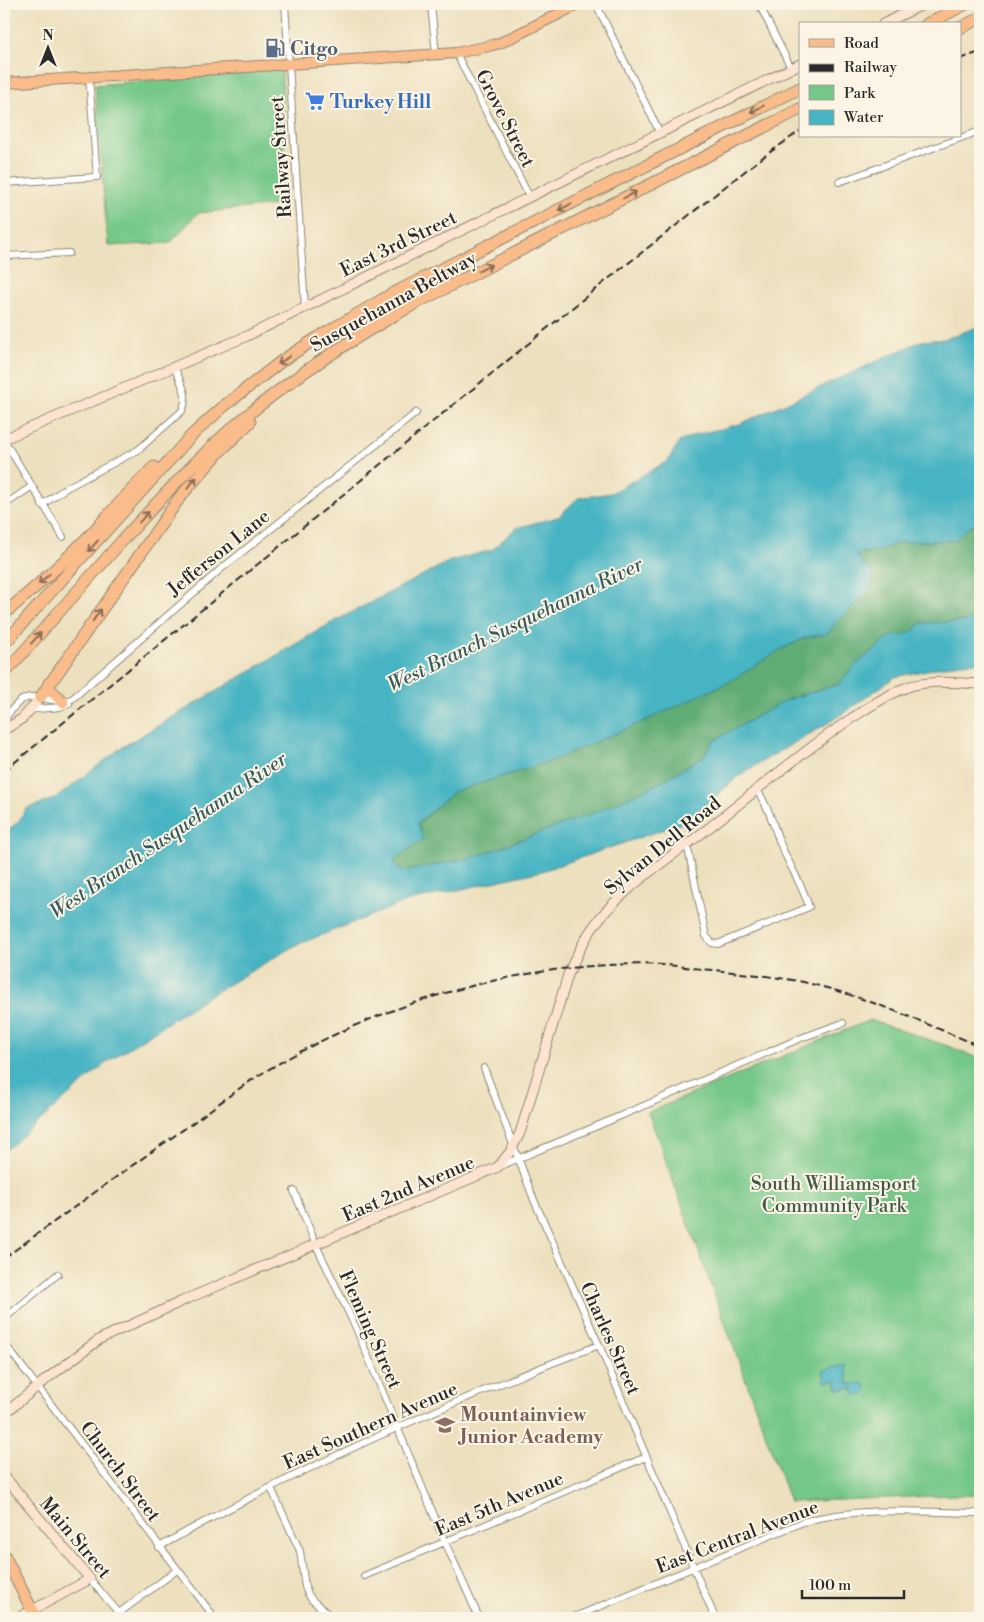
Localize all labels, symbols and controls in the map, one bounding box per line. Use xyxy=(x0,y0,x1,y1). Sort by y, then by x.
north arrow xyxy=(22,22,72,72)
legend xyxy=(799,22,962,138)
text: N xyxy=(42,27,54,45)
text: Road xyxy=(844,34,879,53)
fuel station icon: Citgo xyxy=(264,37,286,59)
place label: Citgo xyxy=(290,37,338,61)
text: Railway xyxy=(844,58,898,77)
street label: Grove Street xyxy=(470,66,540,172)
text: Park xyxy=(844,84,876,103)
supermarket icon: Turkey Hill xyxy=(304,90,326,112)
place label: Turkey Hill xyxy=(330,90,431,114)
street label: Railway Street xyxy=(265,95,297,219)
one-way arrow xyxy=(750,105,765,115)
text: Water xyxy=(843,108,884,127)
one-way arrow xyxy=(622,190,637,199)
one-way arrow xyxy=(558,203,573,212)
street label: East 3rd Street xyxy=(336,205,461,282)
street label: Susquehanna Beltway xyxy=(306,246,482,358)
one-way arrow xyxy=(477,263,492,272)
one-way arrow xyxy=(278,355,292,365)
one-way arrow xyxy=(186,477,197,490)
street label: Jefferson Lane xyxy=(162,504,275,602)
one-way arrow xyxy=(138,510,150,523)
one-way arrow xyxy=(88,539,99,552)
water label: West Branch Susquehanna River xyxy=(384,552,648,698)
one-way arrow xyxy=(38,573,51,585)
one-way arrow xyxy=(92,608,102,622)
one-way arrow xyxy=(30,631,42,644)
water label: West Branch Susquehanna River xyxy=(45,747,293,925)
street label: Sylvan Dell Road xyxy=(599,791,726,900)
street label: East 2nd Avenue xyxy=(339,1150,478,1228)
park label: South Williamsport Community Park xyxy=(751,1172,918,1218)
street label: Fleming Street xyxy=(333,1266,407,1393)
street label: Charles Street xyxy=(575,1278,646,1399)
street label: East Southern Avenue xyxy=(279,1377,461,1475)
place label: Mountainview Junior Academy xyxy=(457,1403,603,1449)
school or university icon: Mountainview Junior Academy xyxy=(434,1414,456,1436)
street label: Church Street xyxy=(75,1417,166,1527)
street label: East 5th Avenue xyxy=(432,1466,567,1542)
street label: Main Street xyxy=(34,1492,117,1584)
street label: East Central Avenue xyxy=(653,1495,822,1579)
scale bar xyxy=(802,1567,904,1599)
text: 100 m xyxy=(809,1576,851,1595)

